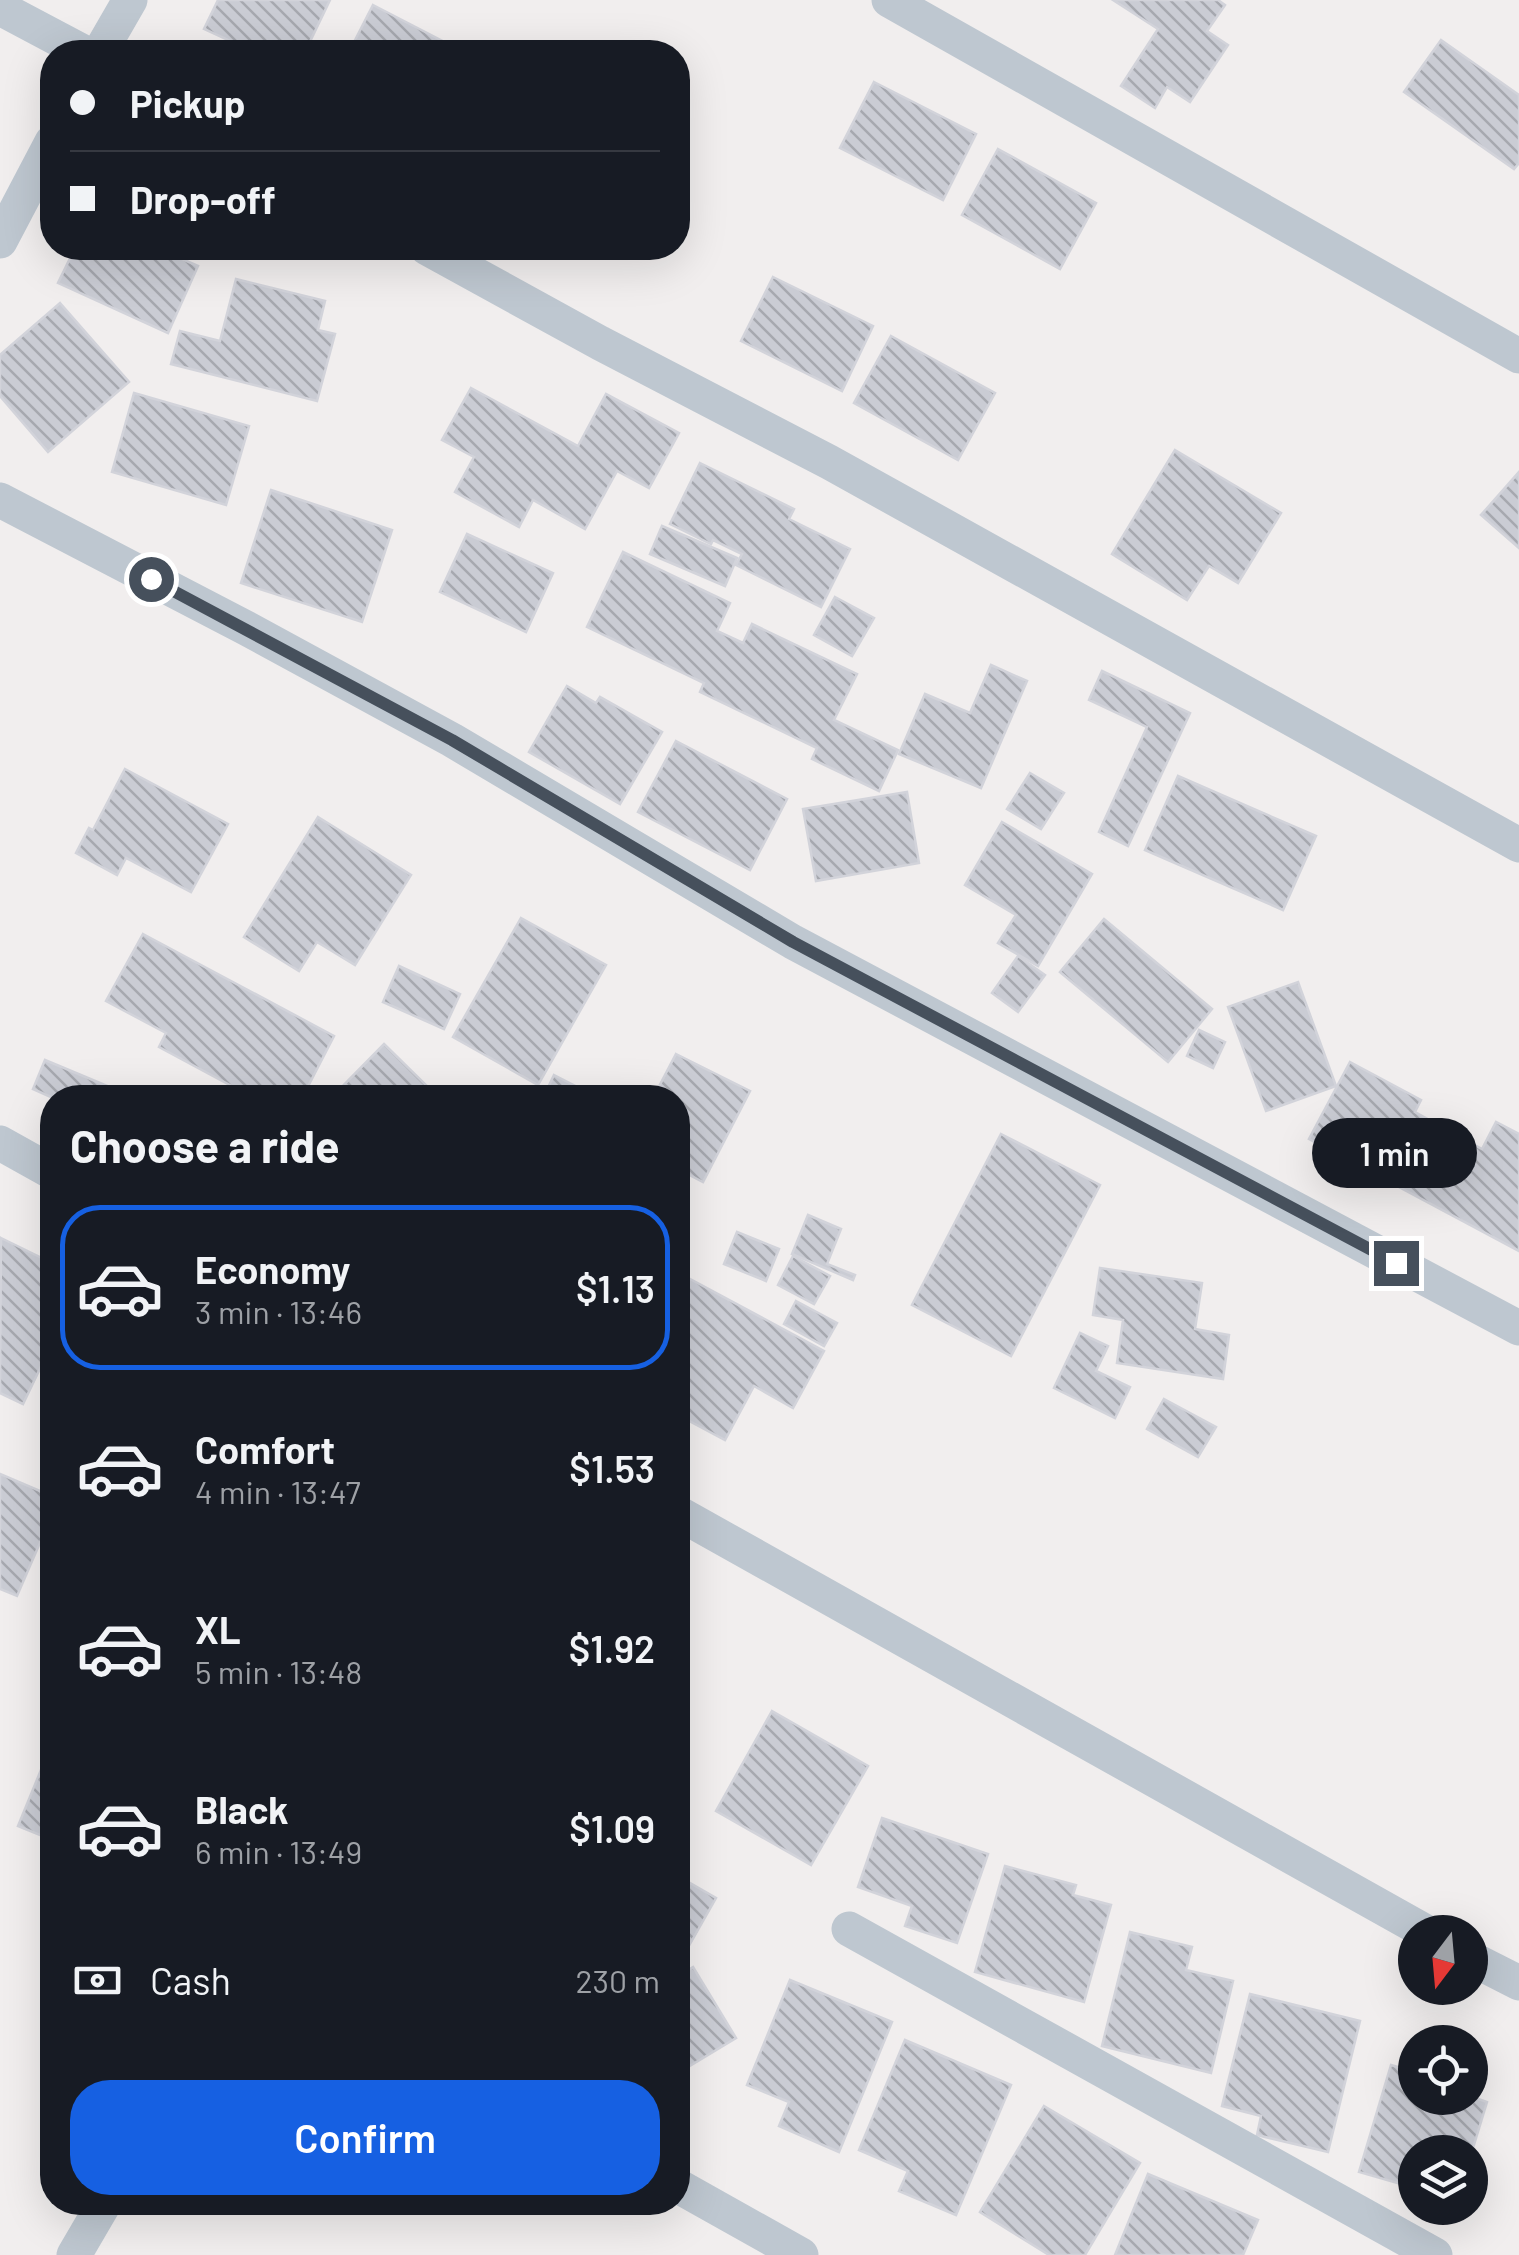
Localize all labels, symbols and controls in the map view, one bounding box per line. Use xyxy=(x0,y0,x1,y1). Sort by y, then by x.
text: Pickup xyxy=(130,80,245,126)
text: Drop-off xyxy=(130,176,276,222)
route start xyxy=(129,557,174,602)
text: Choose a ride xyxy=(70,1118,340,1172)
callout: 1 min xyxy=(1314,1118,1478,1188)
text: 1 min xyxy=(1360,1134,1429,1172)
route end xyxy=(1374,1241,1419,1286)
icon: car xyxy=(75,1243,165,1333)
text: Economy xyxy=(195,1246,350,1292)
text: $1.13 xyxy=(576,1265,655,1311)
text: 3 min · 13:46 xyxy=(195,1292,362,1330)
icon: car xyxy=(75,1423,165,1513)
text: Comfort xyxy=(195,1426,335,1472)
text: $1.53 xyxy=(569,1445,655,1491)
text: 4 min · 13:47 xyxy=(195,1472,361,1510)
icon: car xyxy=(75,1603,165,1693)
text: XL xyxy=(195,1606,241,1652)
text: $1.92 xyxy=(569,1625,655,1671)
text: 5 min · 13:48 xyxy=(195,1652,362,1690)
icon: car xyxy=(75,1783,165,1873)
text: Black xyxy=(195,1786,289,1832)
text: $1.09 xyxy=(569,1805,655,1851)
text: 6 min · 13:49 xyxy=(195,1832,362,1870)
north arrow xyxy=(1398,1915,1488,2005)
map controls xyxy=(1398,1915,1488,2225)
icon: cash xyxy=(70,1953,125,2008)
text: Cash xyxy=(150,1957,231,2003)
text: 230 m xyxy=(576,1961,660,1999)
button: locate xyxy=(1398,2025,1488,2115)
button: Confirm xyxy=(70,2080,660,2195)
button: layers xyxy=(1398,2135,1488,2225)

